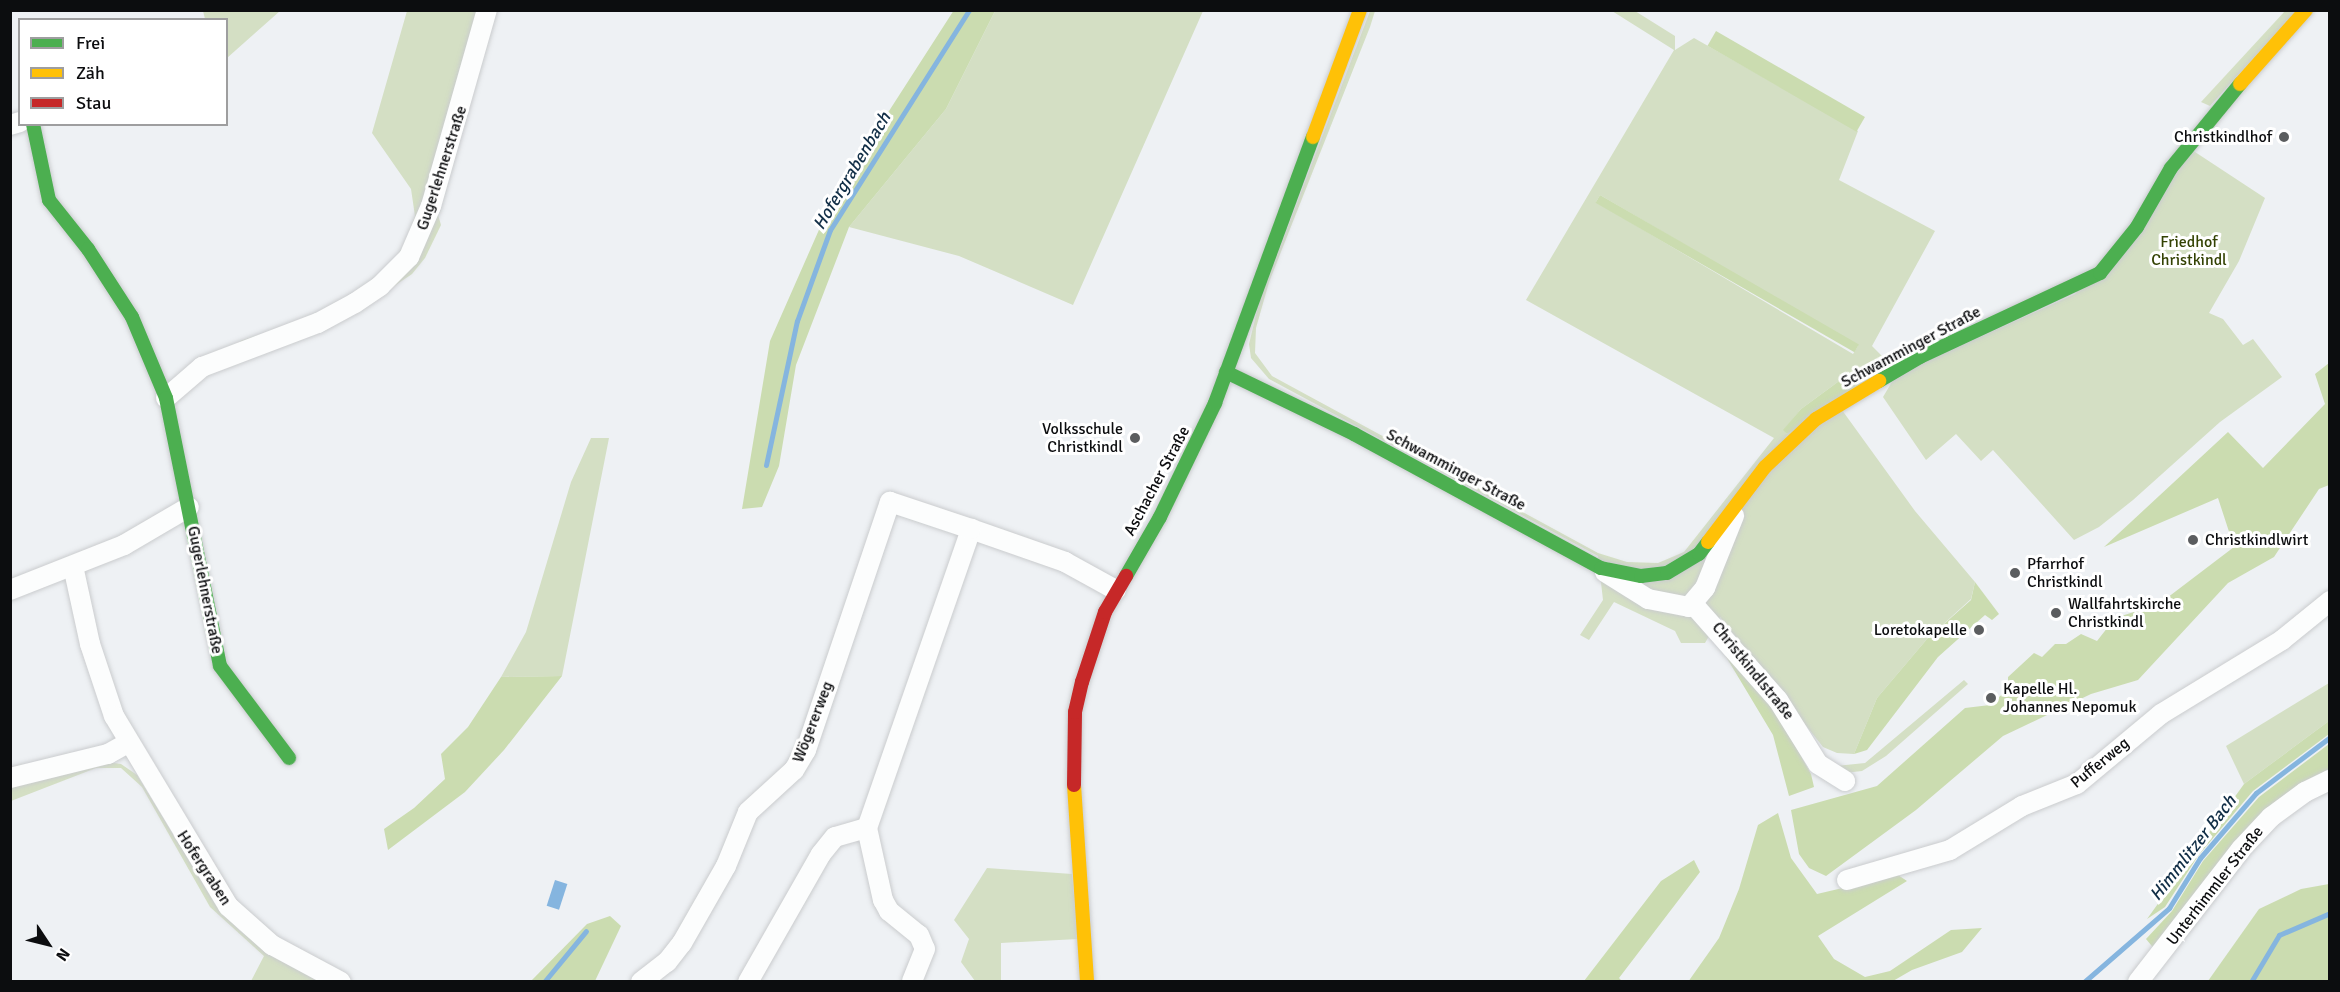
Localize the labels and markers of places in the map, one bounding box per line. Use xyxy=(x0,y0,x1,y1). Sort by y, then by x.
place label: Christkindlhof xyxy=(2174,127,2272,147)
marker: Christkindlhof xyxy=(2277,130,2291,144)
place label: Volksschule Christkindl xyxy=(1042,419,1123,457)
marker: Volksschule Christkindl xyxy=(1128,431,1142,445)
place label: Christkindlwirt xyxy=(2205,530,2308,550)
marker: Christkindlwirt xyxy=(2186,533,2200,547)
place label: Pfarrhof Christkindl xyxy=(2027,554,2103,592)
marker: Pfarrhof Christkindl xyxy=(2008,566,2022,580)
place label: Wallfahrtskirche Christkindl xyxy=(2068,594,2181,632)
marker: Wallfahrtskirche Christkindl xyxy=(2049,606,2063,620)
place label: Loretokapelle xyxy=(1874,620,1967,640)
marker: Loretokapelle xyxy=(1972,623,1986,637)
place label: Kapelle Hl. Johannes Nepomuk xyxy=(2003,679,2137,717)
marker: Kapelle Hl. Johannes Nepomuk xyxy=(1984,691,1998,705)

